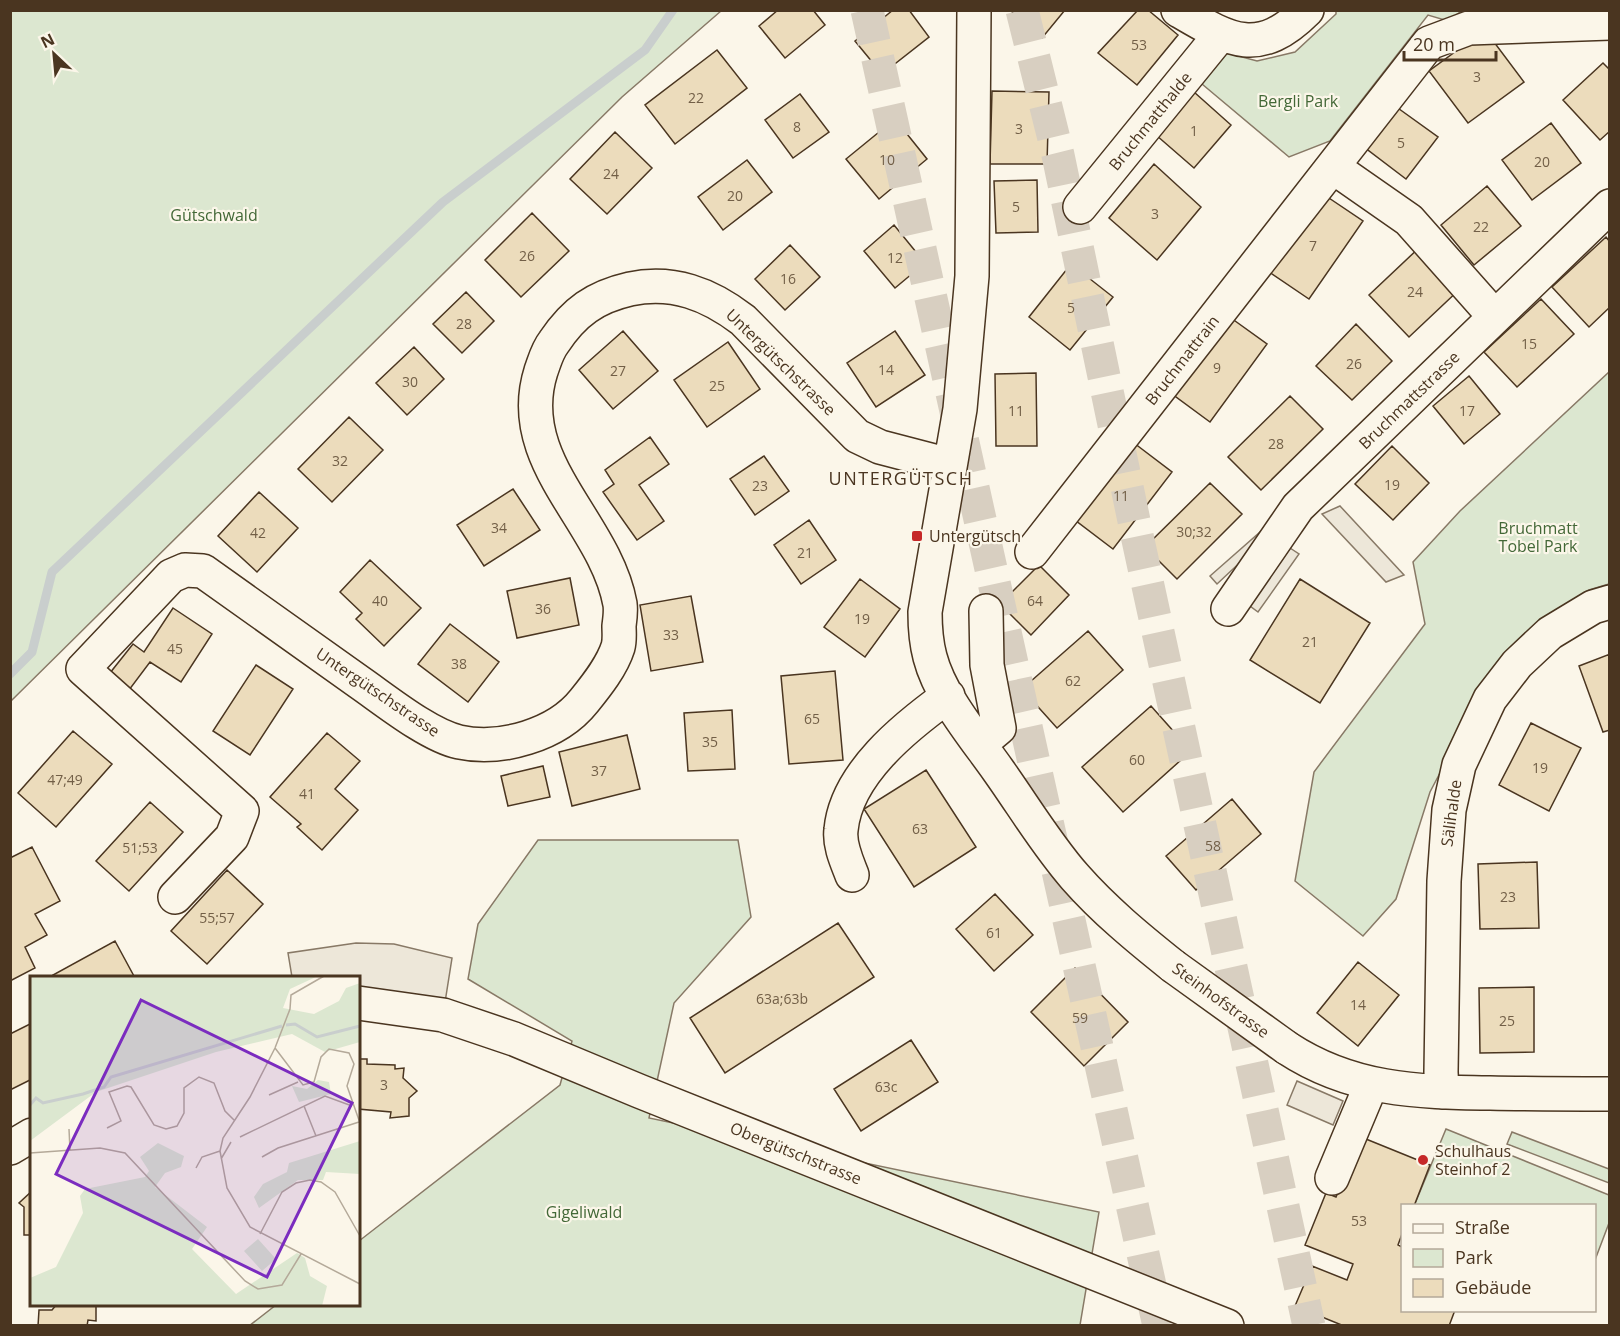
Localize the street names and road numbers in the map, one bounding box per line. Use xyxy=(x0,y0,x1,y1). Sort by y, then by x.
street label: Bruchmatthalde xyxy=(1103,67,1197,175)
street label: Untergütschstrasse xyxy=(721,304,841,420)
street label: Bruchmattrain xyxy=(1140,310,1224,410)
street label: Bruchmattstrasse xyxy=(1354,346,1464,454)
street label: Untergütschstrasse xyxy=(312,642,444,742)
street label: Sälihalde xyxy=(1435,778,1467,848)
street label: Steinhofstrasse xyxy=(1168,957,1274,1043)
street label: Obergütschstrasse xyxy=(727,1117,865,1189)

